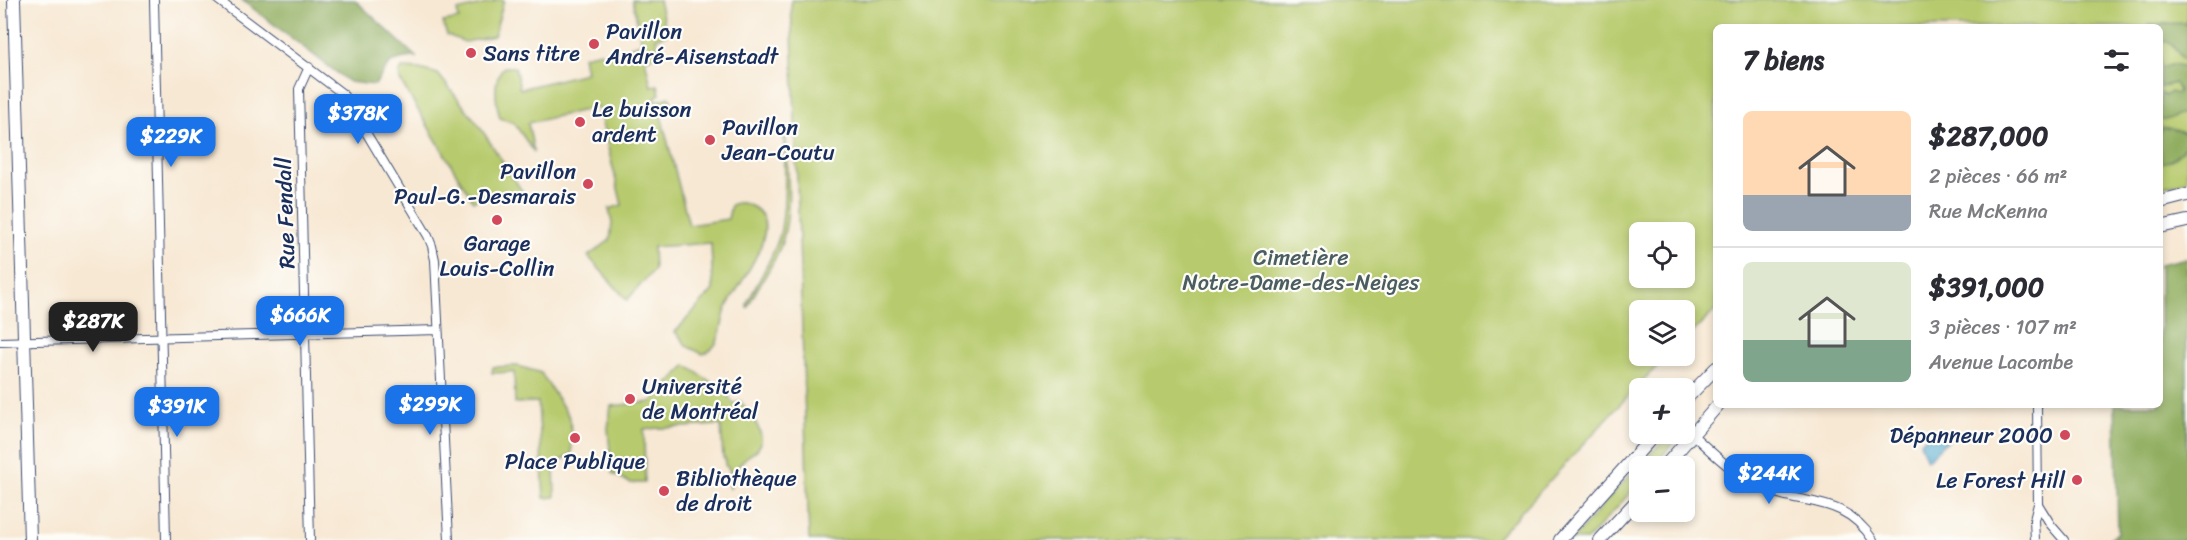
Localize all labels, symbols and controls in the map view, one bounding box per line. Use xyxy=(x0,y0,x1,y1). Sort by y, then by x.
place label: Pavillon André-Aisenstadt xyxy=(605,12,779,76)
place label: Sans titre xyxy=(483,34,580,73)
marker: Pavillon André-Aisenstadt xyxy=(587,37,601,51)
text: 7 biens xyxy=(1743,37,1824,83)
icon: filters xyxy=(2100,44,2133,77)
marker: Sans titre xyxy=(464,46,478,60)
place label: Le buisson ardent xyxy=(592,90,691,154)
pin: $378K xyxy=(316,94,400,145)
text: $378K xyxy=(328,96,388,131)
place label: Pavillon Jean-Coutu xyxy=(721,108,835,172)
text: $287,000 xyxy=(1929,113,2048,159)
marker: Le buisson ardent xyxy=(573,115,587,129)
pin: $229K xyxy=(129,117,213,168)
text: $229K xyxy=(141,119,201,154)
marker: Pavillon Jean-Coutu xyxy=(703,133,717,147)
icon: home xyxy=(1791,135,1863,207)
place label: Pavillon Paul-G.-Desmarais xyxy=(394,152,577,216)
street label: Rue Fendall xyxy=(264,156,306,270)
text: 2 pièces · 66 m² xyxy=(1929,159,2067,194)
marker: Pavillon Paul-G.-Desmarais xyxy=(581,177,595,191)
text: Rue McKenna xyxy=(1929,194,2048,229)
marker: Garage Louis-Collin xyxy=(490,213,504,227)
map controls xyxy=(1629,222,1695,522)
button: locate xyxy=(1629,222,1695,288)
place label: Garage Louis-Collin xyxy=(440,224,555,288)
park label: Cimetière Notre-Dame-des-Neiges xyxy=(1183,238,1420,302)
text: $391,000 xyxy=(1929,264,2044,310)
icon: home xyxy=(1791,286,1863,358)
pin: $666K xyxy=(258,296,342,347)
text: $666K xyxy=(270,298,330,333)
button: layers xyxy=(1629,300,1695,366)
pin: $287K xyxy=(51,302,135,353)
text: $287K xyxy=(63,304,123,339)
text: 3 pièces · 107 m² xyxy=(1929,310,2077,345)
text: Avenue Lacombe xyxy=(1929,345,2073,380)
place label: Université de Montréal xyxy=(642,367,759,431)
button: + xyxy=(1629,378,1695,444)
pin: $299K xyxy=(388,385,472,436)
pin: $391K xyxy=(135,387,219,438)
text: $299K xyxy=(399,387,461,422)
text: $391K xyxy=(148,389,206,424)
marker: Université de Montréal xyxy=(623,392,637,406)
place label: Dépanneur 2000 xyxy=(1890,416,2053,455)
marker: Dépanneur 2000 xyxy=(2058,428,2072,442)
marker: Place Publique xyxy=(568,431,582,445)
place label: Place Publique xyxy=(505,442,646,481)
pin: $244K xyxy=(1727,454,1811,505)
button: − xyxy=(1629,456,1695,522)
text: $244K xyxy=(1738,456,1800,491)
place label: Bibliothèque de droit xyxy=(676,459,797,523)
place label: Le Forest Hill xyxy=(1936,461,2066,500)
marker: Le Forest Hill xyxy=(2070,473,2084,487)
marker: Bibliothèque de droit xyxy=(657,484,671,498)

